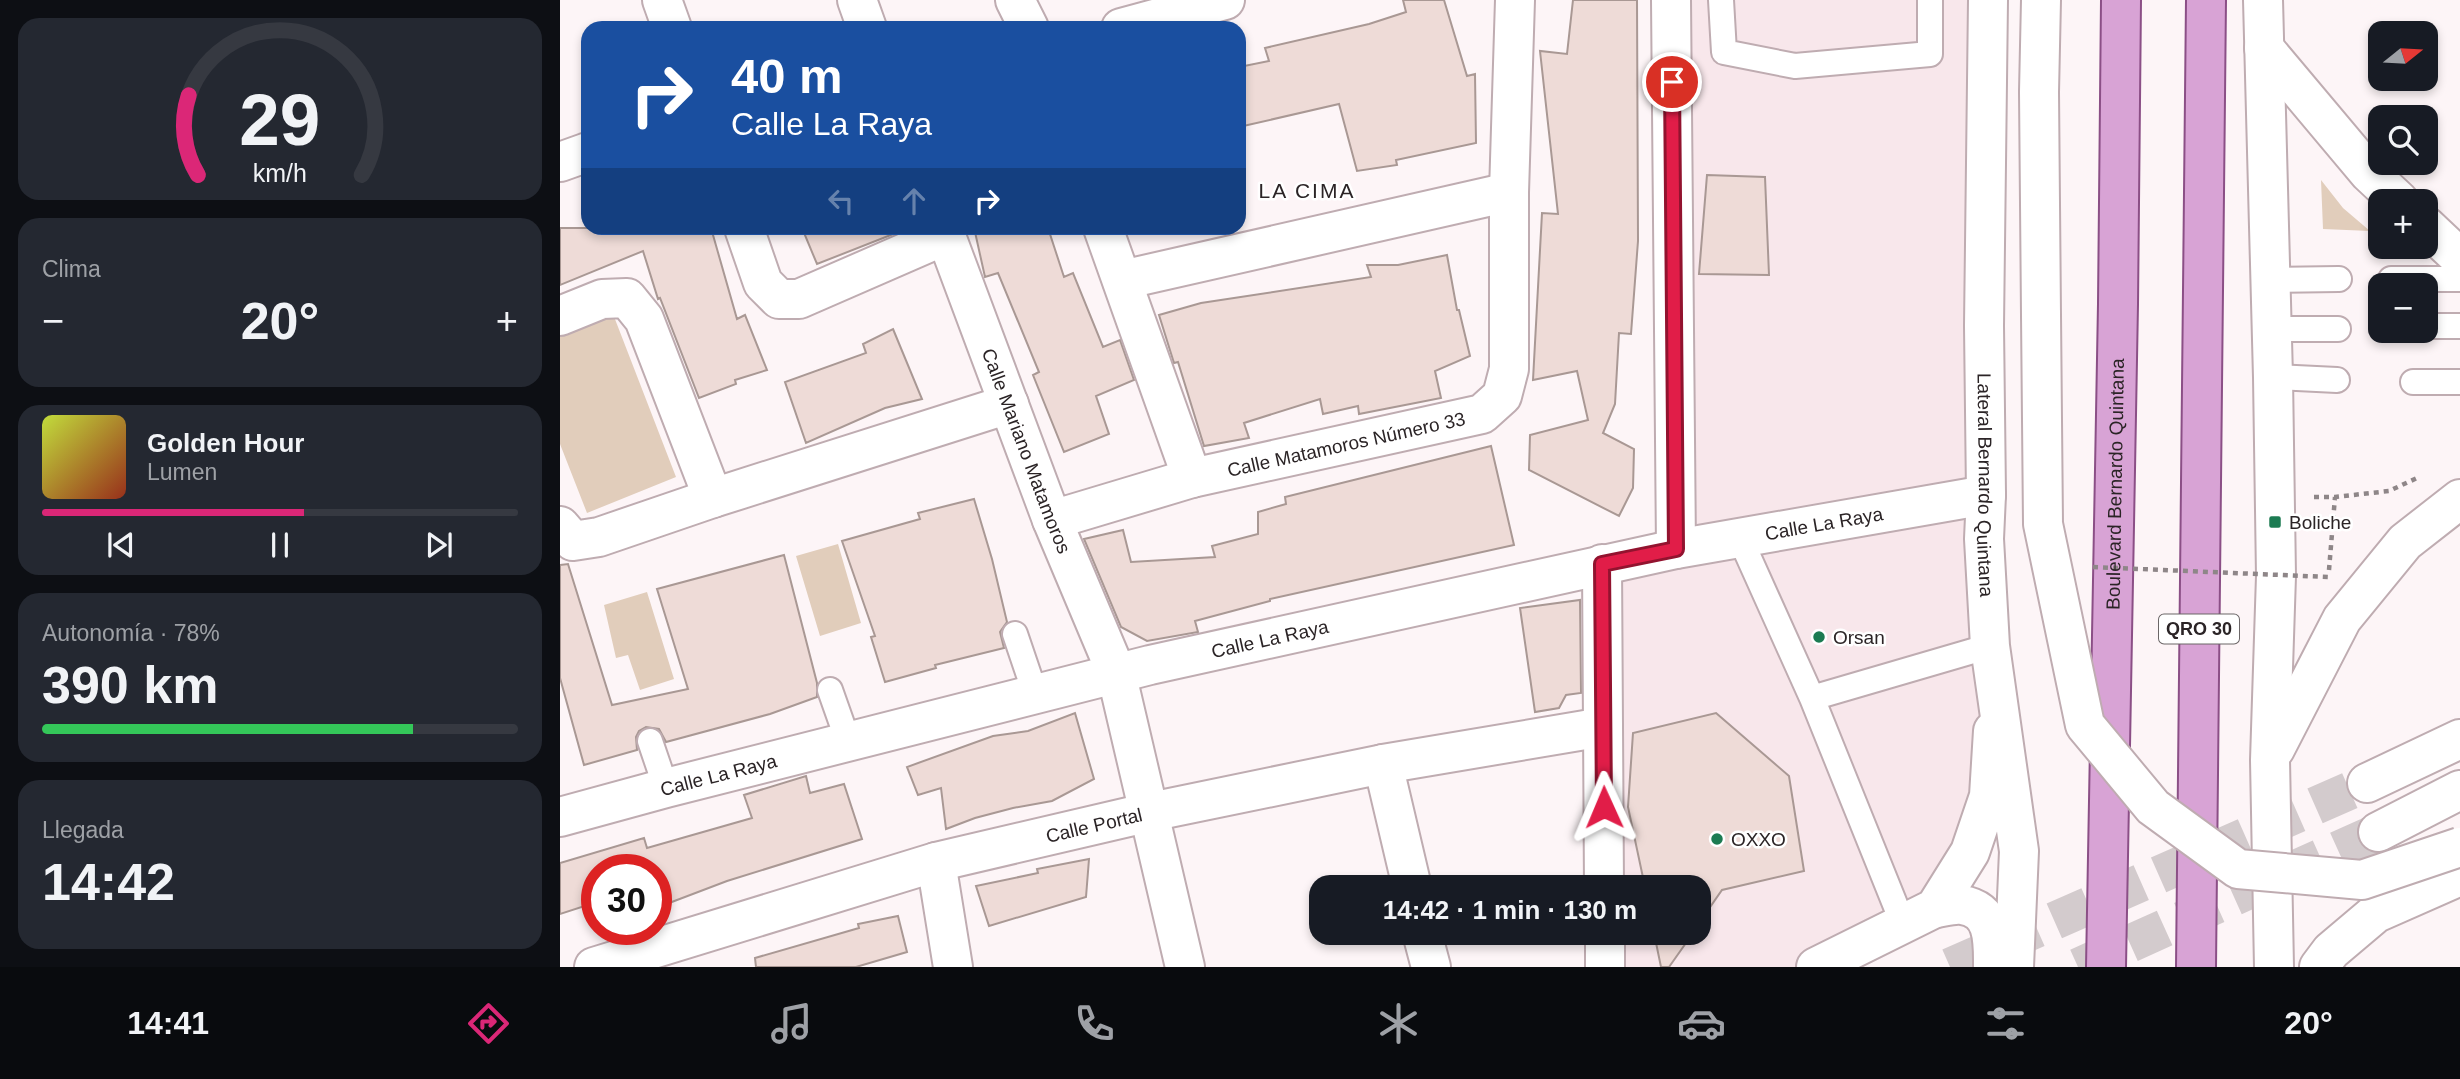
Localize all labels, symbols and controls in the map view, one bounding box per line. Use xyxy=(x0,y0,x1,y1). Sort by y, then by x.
north arrow xyxy=(2368,21,2438,91)
map controls xyxy=(2368,21,2438,343)
icon: right xyxy=(616,49,707,140)
text: 40 m xyxy=(731,49,843,103)
pin xyxy=(1642,52,1702,112)
icon: arrive xyxy=(1653,63,1691,101)
text: 29 xyxy=(240,79,320,160)
button: search xyxy=(2368,105,2438,175)
text: Calle La Raya xyxy=(731,106,932,142)
text: km/h xyxy=(253,159,307,187)
district label: LA CIMA xyxy=(1259,179,1355,202)
icon: left xyxy=(822,182,860,220)
icon: ahead xyxy=(895,182,933,220)
icon: right xyxy=(968,182,1006,220)
button: + xyxy=(2368,189,2438,259)
text: Clima xyxy=(42,256,101,282)
button: − xyxy=(2368,273,2438,343)
text: 20° xyxy=(241,292,319,350)
text: − xyxy=(42,300,64,342)
text: + xyxy=(496,300,518,342)
street label: Calle Mariano Matamoros xyxy=(978,345,1075,556)
street label: Boulevard Bernardo Quintana xyxy=(2102,358,2128,610)
street label: Lateral Bernardo Quintana xyxy=(1973,373,1998,598)
street label: Calle Matamoros Número 33 xyxy=(1225,408,1467,480)
text: Golden Hour xyxy=(147,428,304,458)
text: Lumen xyxy=(147,459,217,485)
street label: Calle La Raya xyxy=(1763,503,1885,544)
place label: Boliche xyxy=(2289,512,2351,533)
marker: Boliche xyxy=(2267,514,2283,530)
icon: previous xyxy=(102,526,140,564)
icon: pause xyxy=(261,526,299,564)
icon: next xyxy=(420,526,458,564)
road number: QRO 30 xyxy=(2159,614,2239,644)
street label: Calle La Raya xyxy=(1209,615,1331,662)
text: Autonomía · 78% xyxy=(42,620,220,646)
place label: Orsan xyxy=(1833,627,1885,648)
marker: Orsan xyxy=(1811,629,1827,645)
text: 390 km xyxy=(42,656,218,714)
street label: Calle La Raya xyxy=(658,750,779,800)
position arrow xyxy=(1567,770,1641,844)
street label: Calle Portal xyxy=(1044,804,1144,846)
text: Llegada xyxy=(42,817,124,843)
place label: OXXO xyxy=(1731,829,1786,850)
marker: OXXO xyxy=(1709,831,1725,847)
text: 14:42 xyxy=(42,853,175,911)
speed limit sign: 30 xyxy=(581,854,672,945)
text: 14:42 · 1 min · 130 m xyxy=(1383,895,1637,925)
icon: directions xyxy=(464,999,513,1048)
icon: music xyxy=(767,999,816,1048)
icon: phone xyxy=(1070,999,1119,1048)
icon: climate xyxy=(1374,999,1423,1048)
icon: car xyxy=(1677,999,1726,1048)
icon: filters xyxy=(1981,999,2030,1048)
text: 14:41 xyxy=(127,1005,209,1041)
text: 20° xyxy=(2284,1005,2333,1041)

